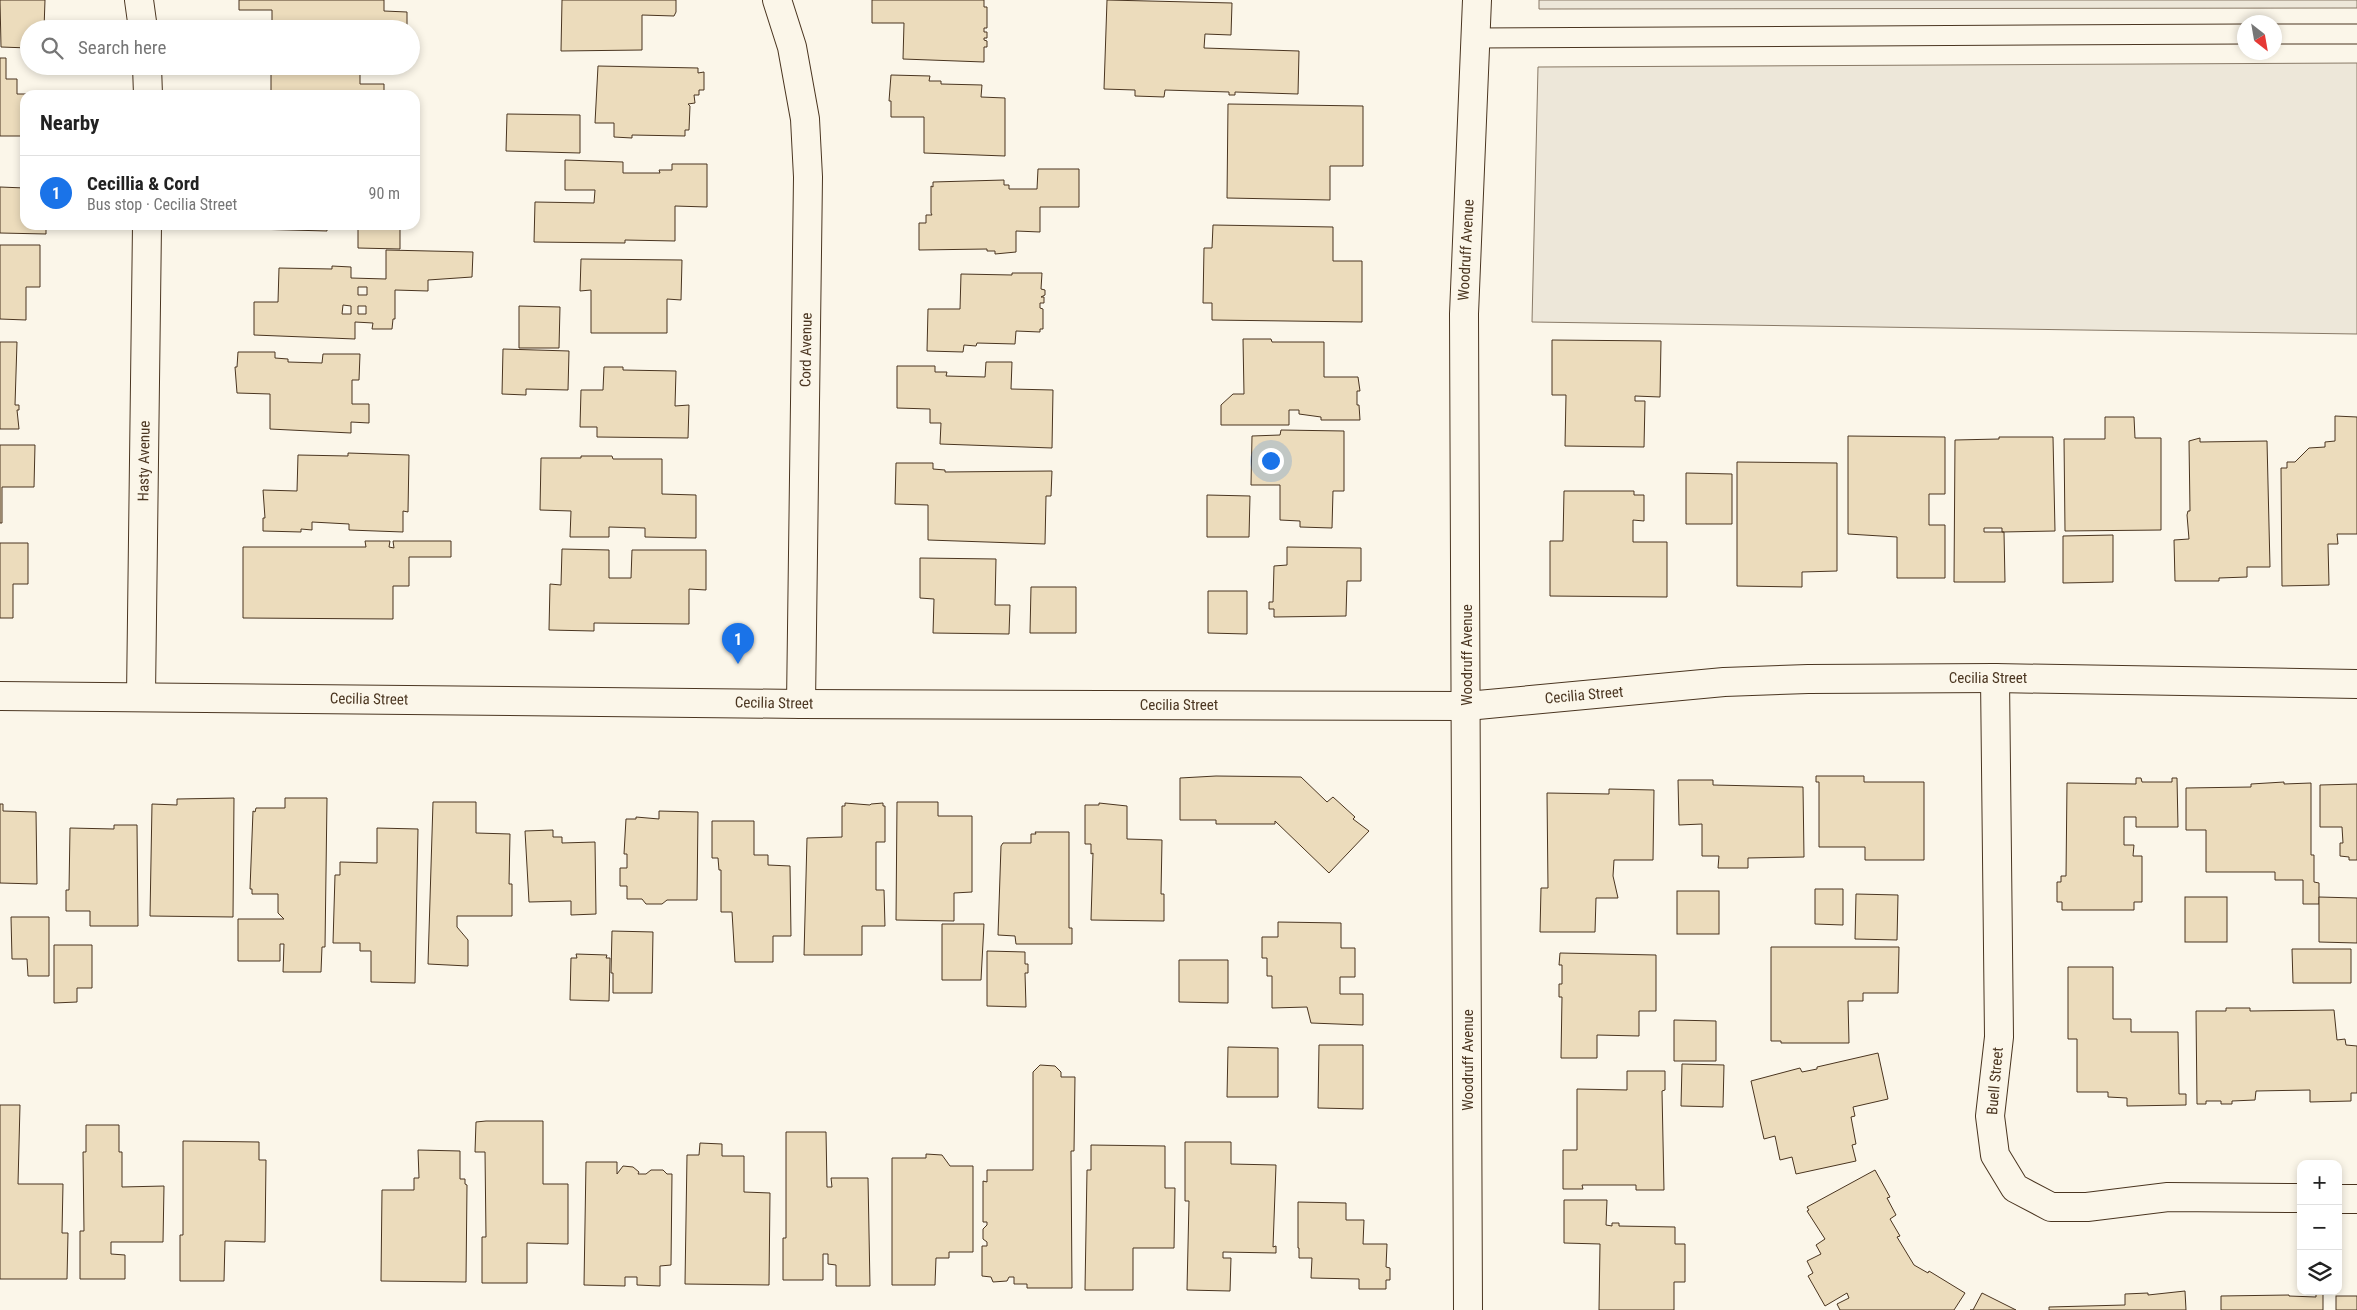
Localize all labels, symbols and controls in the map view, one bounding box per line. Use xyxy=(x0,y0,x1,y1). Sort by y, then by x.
north arrow xyxy=(2237,15,2282,60)
search box xyxy=(20,20,420,75)
icon: search xyxy=(38,34,66,62)
text: Search here xyxy=(78,36,166,59)
text: Nearby xyxy=(40,111,99,135)
text: Cecillia & Cord xyxy=(87,172,199,195)
text: 1 xyxy=(52,184,60,203)
text: 90 m xyxy=(368,184,400,203)
text: Bus stop · Cecilia Street xyxy=(87,195,237,214)
street label: Woodruff Avenue xyxy=(1454,199,1478,301)
street label: Cord Avenue xyxy=(796,313,816,387)
street label: Hasty Avenue xyxy=(134,421,154,501)
your location xyxy=(1258,448,1284,474)
street label: Woodruff Avenue xyxy=(1458,604,1476,706)
pin: 1 xyxy=(722,623,754,664)
street label: Cecilia Street xyxy=(1949,669,2027,687)
street label: Cecilia Street xyxy=(1544,683,1624,707)
street label: Cecilia Street xyxy=(330,689,408,709)
street label: Cecilia Street xyxy=(735,693,813,713)
street label: Cecilia Street xyxy=(1140,696,1218,714)
street label: Woodruff Avenue xyxy=(1459,1009,1477,1111)
street label: Buell Street xyxy=(1983,1046,2007,1116)
map controls xyxy=(2297,1160,2342,1295)
button: + xyxy=(2297,1160,2342,1205)
button: − xyxy=(2297,1205,2342,1250)
button: layers xyxy=(2297,1250,2342,1295)

